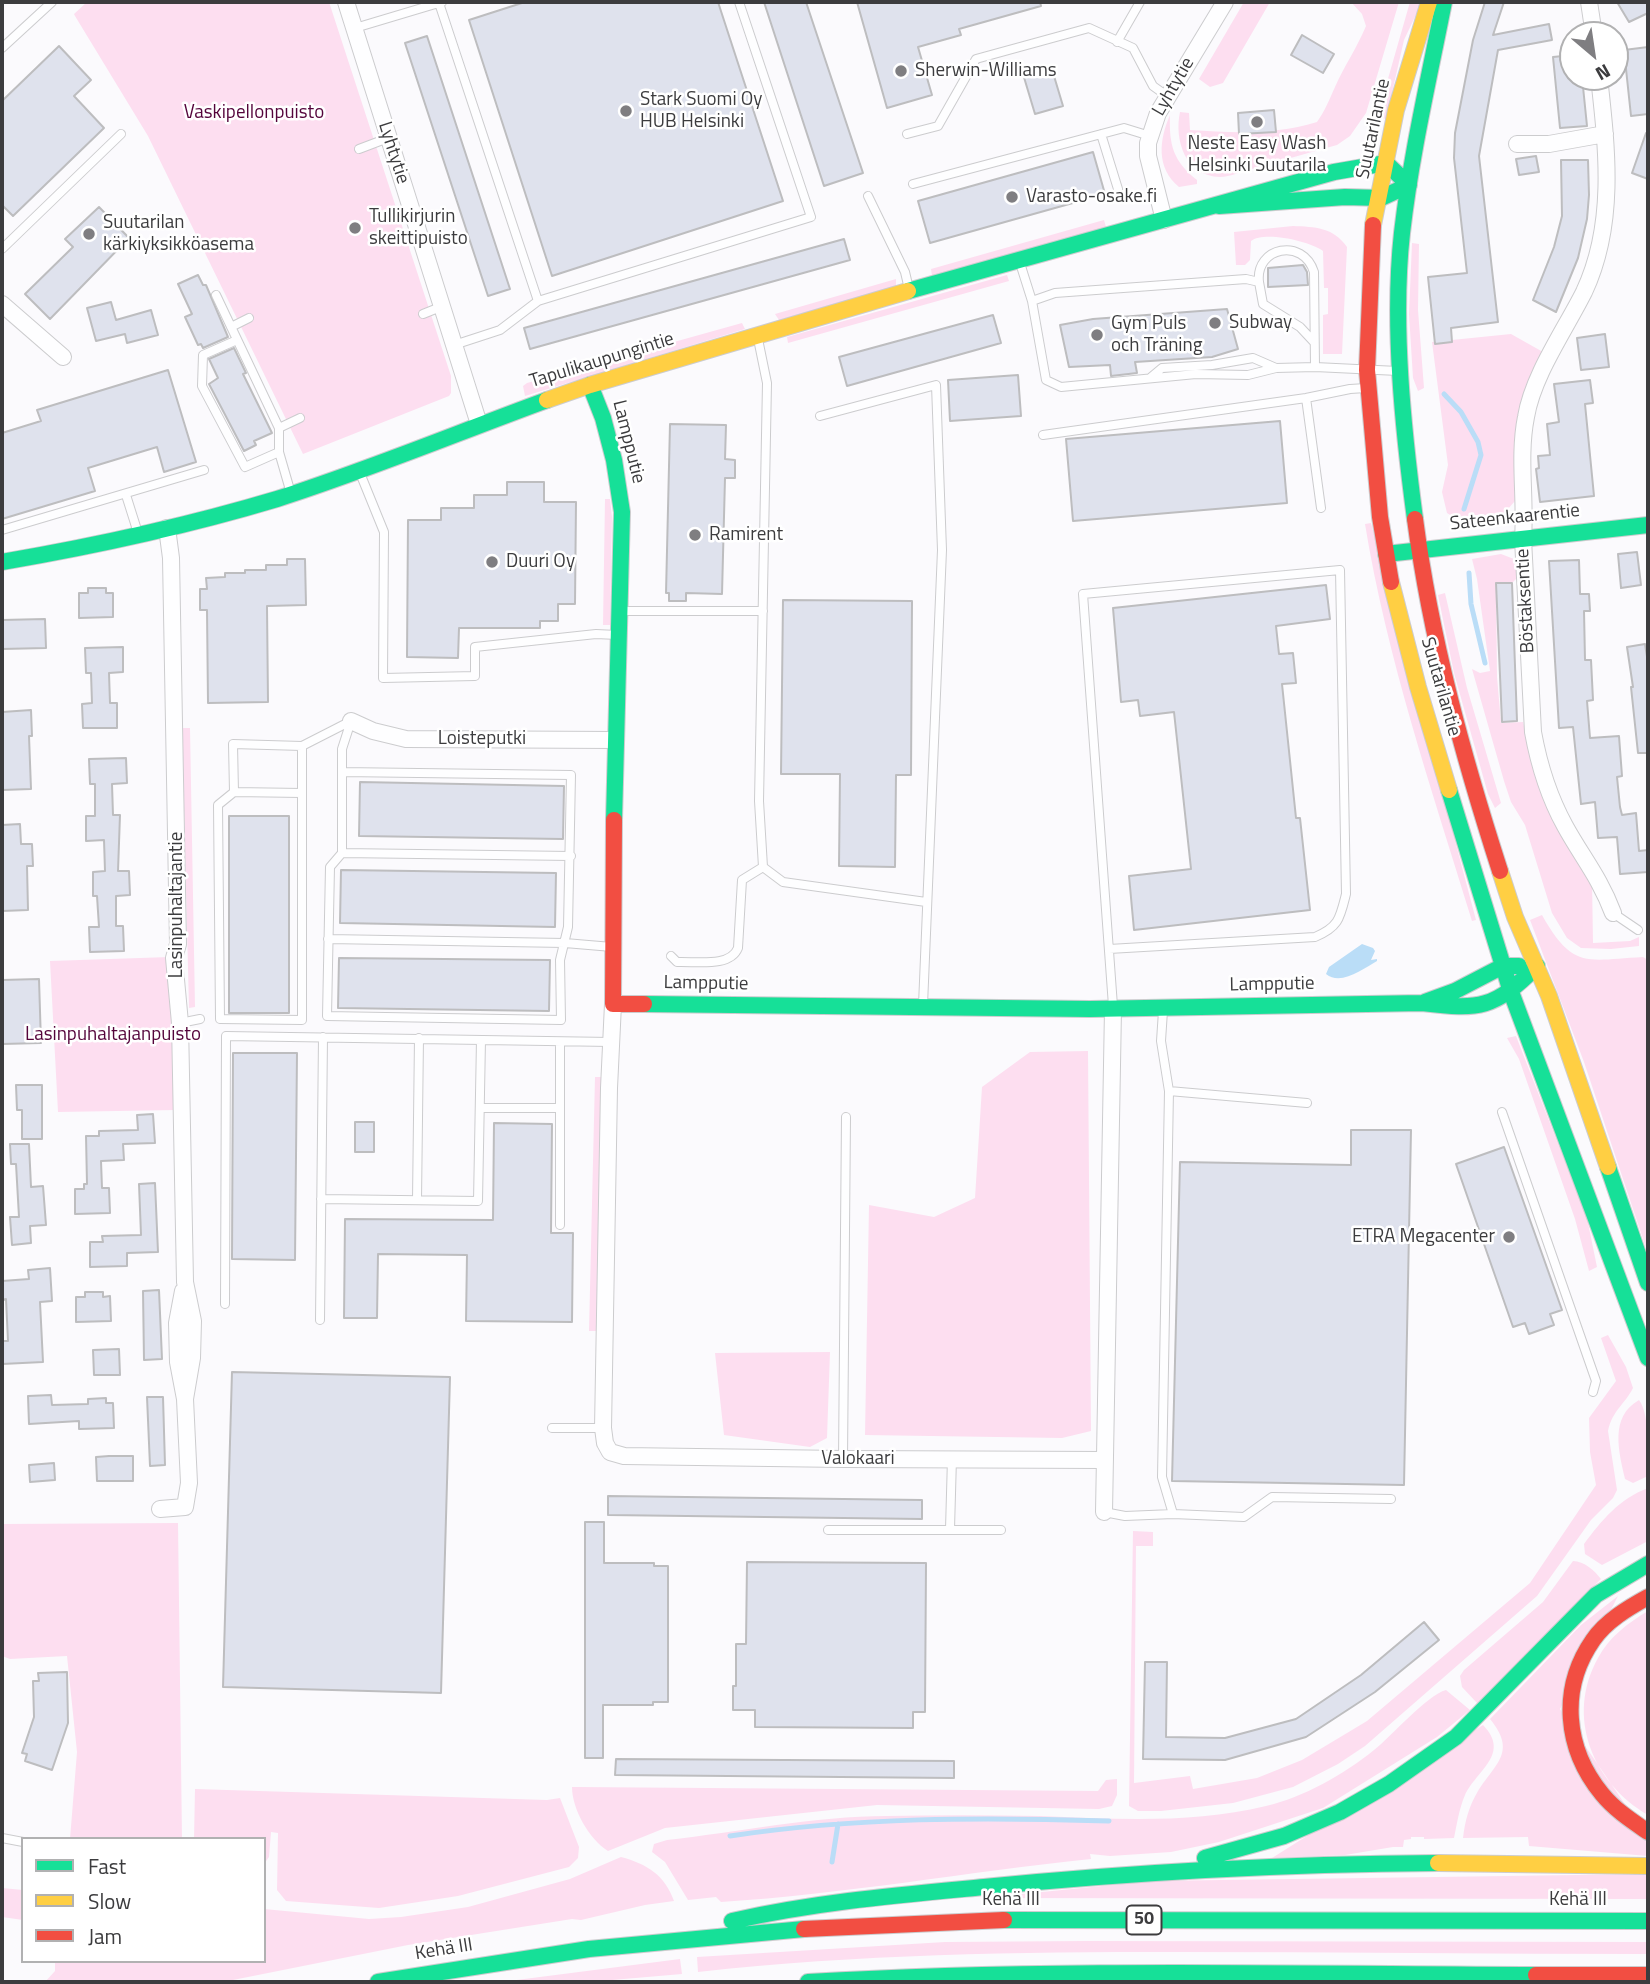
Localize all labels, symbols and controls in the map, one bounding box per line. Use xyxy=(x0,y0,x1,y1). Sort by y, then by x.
north arrow xyxy=(1559,21,1629,91)
street label: Lyhtytie xyxy=(1148,54,1200,120)
text: N xyxy=(1591,57,1616,89)
place label: Sherwin-Williams xyxy=(915,60,1057,82)
marker: Sherwin-Williams xyxy=(893,63,909,79)
street label: Suutarilantie xyxy=(1352,77,1396,181)
place label: Stark Suomi Oy HUB Helsinki xyxy=(640,89,763,133)
park label: Vaskipellonpuisto xyxy=(184,102,324,124)
marker: Stark Suomi Oy HUB Helsinki xyxy=(618,103,634,119)
marker: Neste Easy Wash Helsinki Suutarila xyxy=(1249,114,1265,130)
street label: Lyhtytie xyxy=(372,119,414,187)
place label: Neste Easy Wash Helsinki Suutarila xyxy=(1188,133,1326,177)
place label: Varasto-osake.fi xyxy=(1026,186,1157,208)
marker: Varasto-osake.fi xyxy=(1004,189,1020,205)
place label: Tullikirjurin skeittipuisto xyxy=(369,206,468,250)
place label: Suutarilan kärkiyksikköasema xyxy=(103,212,254,256)
marker: Tullikirjurin skeittipuisto xyxy=(347,220,363,236)
marker: Suutarilan kärkiyksikköasema xyxy=(81,226,97,242)
place label: Subway xyxy=(1229,312,1292,334)
place label: Gym Puls och Träning xyxy=(1111,313,1202,357)
marker: Subway xyxy=(1207,315,1223,331)
marker: Gym Puls och Träning xyxy=(1089,327,1105,343)
street label: Tapulikaupungintie xyxy=(527,328,677,394)
street label: Lampputie xyxy=(607,398,649,486)
street label: Sateenkaarentie xyxy=(1449,500,1581,536)
place label: Ramirent xyxy=(709,524,783,546)
marker: Ramirent xyxy=(687,527,703,543)
street label: Böstaksentie xyxy=(1512,548,1540,654)
place label: Duuri Oy xyxy=(506,551,575,573)
marker: Duuri Oy xyxy=(484,554,500,570)
street label: Suutarilantie xyxy=(1415,635,1465,739)
street label: Loisteputki xyxy=(438,728,526,750)
street label: Lasinpuhaltajantie xyxy=(166,832,188,978)
street label: Lampputie xyxy=(663,972,749,996)
street label: Lampputie xyxy=(1229,973,1315,997)
park label: Lasinpuhaltajanpuisto xyxy=(25,1024,201,1046)
place label: ETRA Megacenter xyxy=(1352,1226,1495,1248)
marker: ETRA Megacenter xyxy=(1501,1229,1517,1245)
street label: Valokaari xyxy=(821,1448,895,1470)
legend xyxy=(21,1837,266,1963)
text: Fast xyxy=(88,1850,126,1882)
text: Slow xyxy=(88,1885,131,1917)
street label: Kehä III xyxy=(982,1889,1040,1911)
street label: Kehä III xyxy=(1549,1889,1607,1911)
road number: 50 xyxy=(1126,1906,1162,1934)
text: Jam xyxy=(88,1920,122,1952)
street label: Kehä III xyxy=(414,1934,474,1966)

